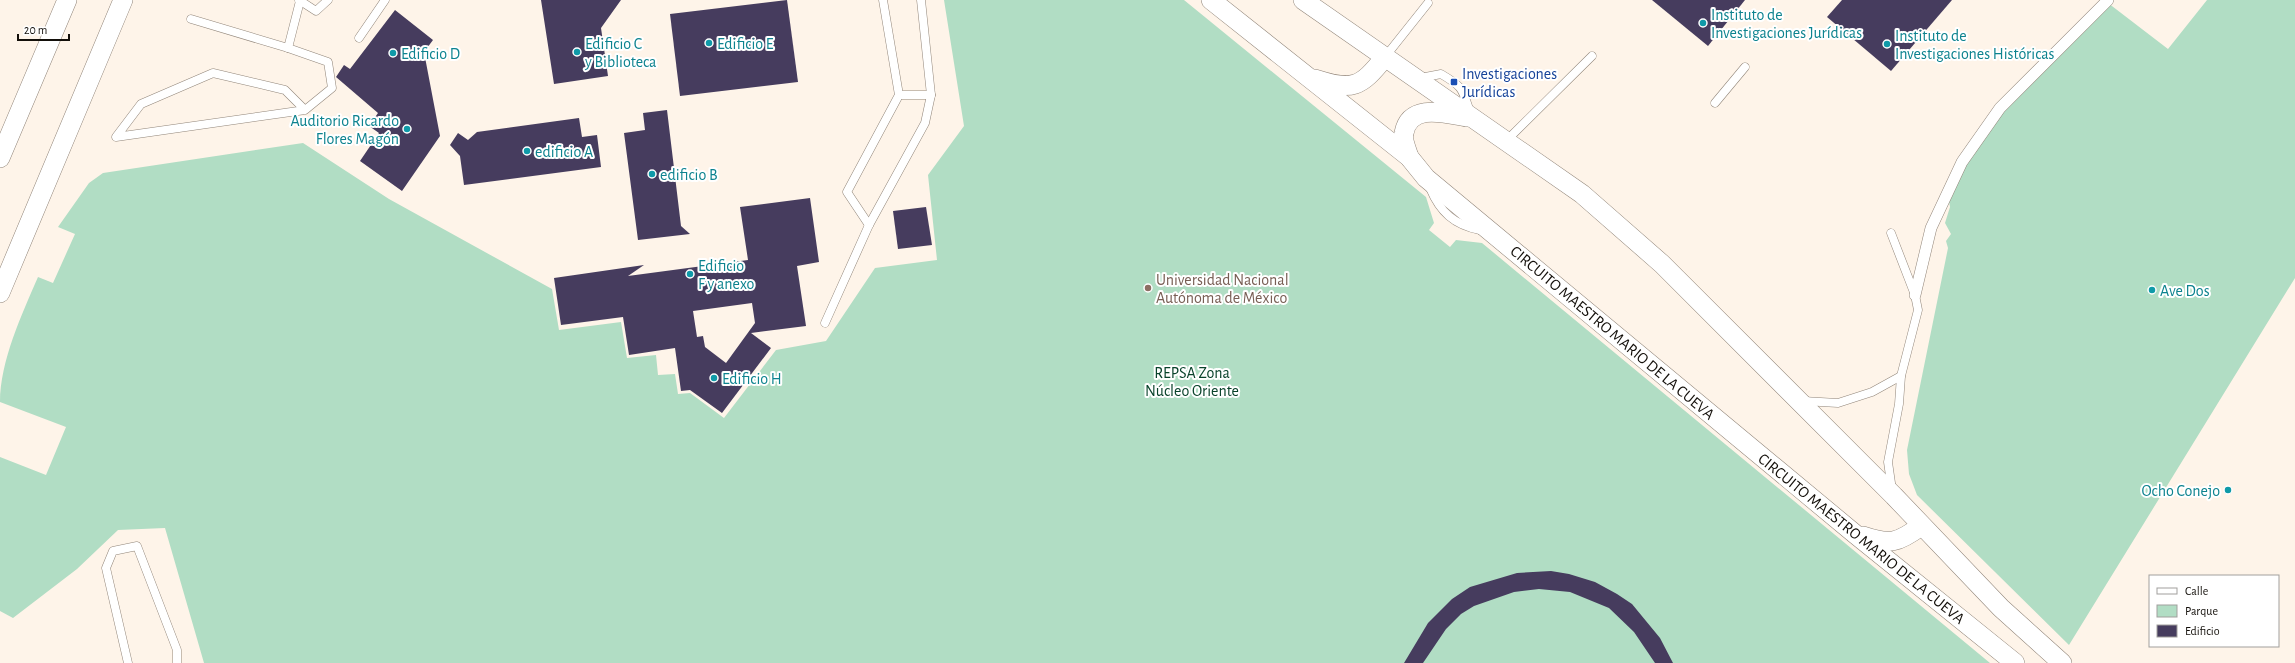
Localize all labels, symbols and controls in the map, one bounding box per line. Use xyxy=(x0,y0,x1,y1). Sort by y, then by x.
place label: Instituto de Investigaciones Jurídicas xyxy=(1711,7,1862,41)
scale bar xyxy=(18,16,69,42)
marker: Instituto de Investigaciones Jurídicas xyxy=(1698,18,1708,28)
text: 20 m xyxy=(24,24,47,36)
place label: Instituto de Investigaciones Históricas xyxy=(1895,28,2055,62)
place label: Edificio C y Biblioteca xyxy=(584,36,657,71)
place label: Edificio E xyxy=(717,36,774,52)
marker: Edificio E xyxy=(704,38,714,48)
marker: Instituto de Investigaciones Históricas xyxy=(1882,39,1892,49)
place label: Edificio D xyxy=(401,46,460,62)
marker: Edificio C y Biblioteca xyxy=(572,47,582,57)
marker: Edificio D xyxy=(388,48,398,58)
place label: Investigaciones Jurídicas xyxy=(1462,66,1557,100)
marker: Investigaciones Jurídicas xyxy=(1449,77,1459,87)
place label: Auditorio Ricardo Flores Magón xyxy=(290,113,399,147)
marker: Auditorio Ricardo Flores Magón xyxy=(402,124,412,134)
place label: edificio A xyxy=(535,144,593,160)
marker: edificio A xyxy=(522,146,532,156)
place label: edificio B xyxy=(660,167,718,183)
marker: edificio B xyxy=(647,169,657,179)
street label: CIRCUITO MAESTRO MARIO DE LA CUEVA xyxy=(1507,243,1717,423)
place label: Edificio F y anexo xyxy=(698,258,755,293)
marker: Edificio F y anexo xyxy=(685,269,695,279)
place label: Universidad Nacional Autónoma de México xyxy=(1156,272,1289,306)
marker: Universidad Nacional Autónoma de México xyxy=(1143,283,1153,293)
place label: Ave Dos xyxy=(2160,283,2210,299)
marker: Ave Dos xyxy=(2147,285,2157,295)
park label: REPSA Zona Núcleo Oriente xyxy=(1145,365,1239,399)
place label: Edificio H xyxy=(722,371,782,387)
marker: Edificio H xyxy=(709,373,719,383)
street label: CIRCUITO MAESTRO MARIO DE LA CUEVA xyxy=(1755,451,1968,627)
place label: Ocho Conejo xyxy=(2141,483,2220,500)
marker: Ocho Conejo xyxy=(2223,485,2233,495)
legend xyxy=(2149,575,2279,647)
text: Calle xyxy=(2185,585,2208,597)
text: Parque xyxy=(2185,605,2218,617)
text: Edificio xyxy=(2185,625,2220,637)

